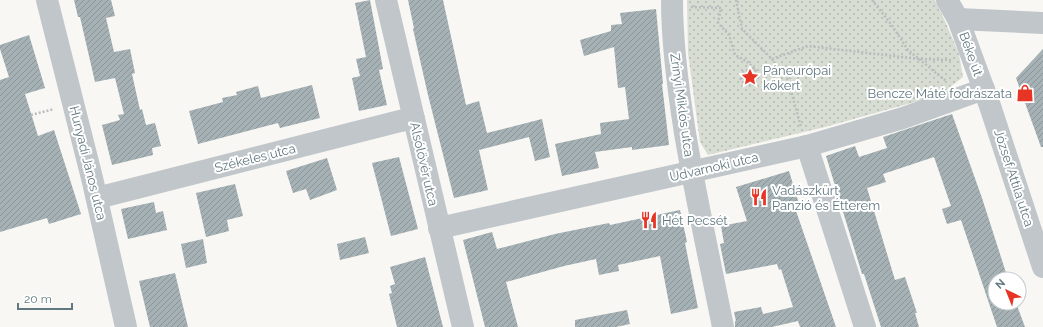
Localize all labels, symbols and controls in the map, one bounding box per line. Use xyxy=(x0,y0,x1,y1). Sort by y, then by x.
street label: Béke út xyxy=(956,30,986,79)
street label: Zrínyi Miklós utca xyxy=(667,52,697,158)
place label: Páneurópai kőkert xyxy=(763,63,831,93)
place icon: Páneurópai kőkert xyxy=(740,67,760,87)
shop icon: Bencze Máté fodrászata xyxy=(1015,83,1035,103)
place label: Bencze Máté fodrászata xyxy=(868,86,1012,101)
street label: Hunyadi János utca xyxy=(67,104,109,222)
street label: Alsólövér utca xyxy=(407,121,441,207)
street label: József Attila utca xyxy=(991,128,1037,228)
street label: Székeles utca xyxy=(213,141,297,175)
street label: Udvarnoki utca xyxy=(668,149,760,185)
place label: Vadászkürt Panzió és Étterem xyxy=(772,183,880,213)
restaurant icon: Vadászkürt Panzió és Étterem xyxy=(749,187,769,207)
restaurant icon: Hét Pecsét xyxy=(639,210,659,230)
place label: Hét Pecsét xyxy=(662,213,728,228)
north arrow xyxy=(987,271,1027,311)
text: N xyxy=(993,276,1008,292)
scale bar xyxy=(18,285,72,311)
text: 20 m xyxy=(24,292,52,306)

